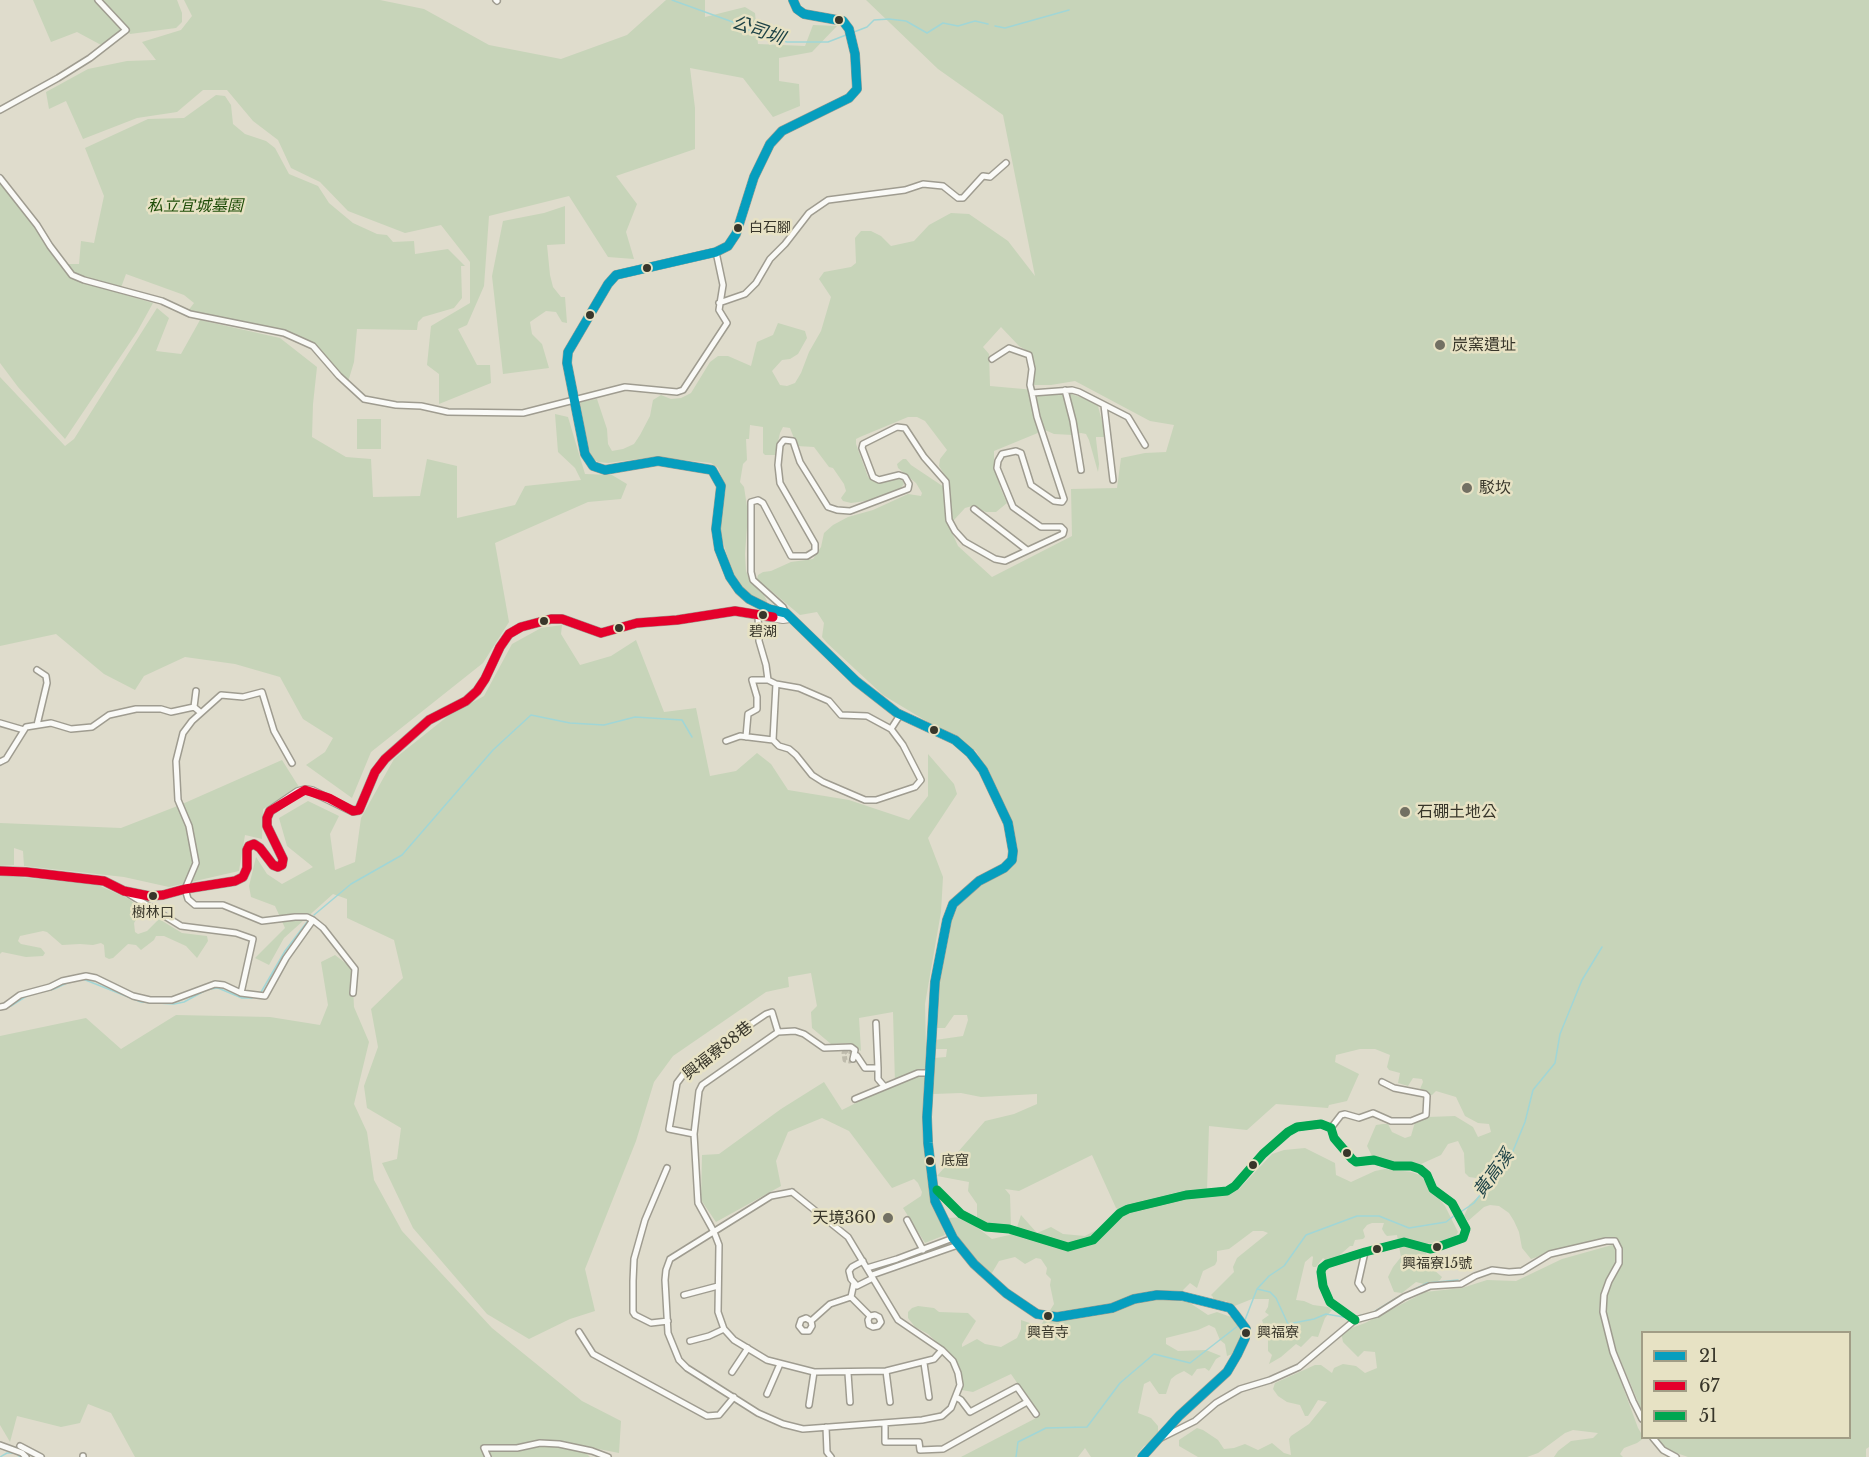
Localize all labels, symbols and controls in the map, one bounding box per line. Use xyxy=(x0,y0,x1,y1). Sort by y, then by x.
water label: 公司圳 xyxy=(729,12,787,50)
unlabelled marker xyxy=(833,14,845,26)
park label: 私立宜城墓園 xyxy=(147,196,243,216)
place label: 白石腳 xyxy=(749,220,791,236)
marker: 白石腳 xyxy=(732,222,744,234)
unlabelled marker xyxy=(641,262,653,274)
unlabelled marker xyxy=(584,309,596,321)
place label: 炭窯遺址 xyxy=(1452,335,1516,355)
marker: 炭窯遺址 xyxy=(1433,338,1447,352)
place label: 駁坎 xyxy=(1479,478,1511,498)
marker: 駁坎 xyxy=(1460,481,1474,495)
marker: 碧湖 xyxy=(757,609,769,621)
unlabelled marker xyxy=(538,615,550,627)
unlabelled marker xyxy=(613,622,625,634)
place label: 碧湖 xyxy=(749,624,777,640)
unlabelled marker xyxy=(928,724,940,736)
place label: 石硼土地公 xyxy=(1417,802,1497,822)
marker: 石硼土地公 xyxy=(1398,805,1412,819)
marker: 樹林口 xyxy=(147,890,159,902)
place label: 樹林口 xyxy=(132,905,174,921)
street label: 興福寮88巷 xyxy=(679,1018,757,1084)
water label: 黃高溪 xyxy=(1469,1146,1519,1202)
unlabelled marker xyxy=(1341,1147,1353,1159)
place label: 底窟 xyxy=(941,1153,969,1169)
marker: 底窟 xyxy=(924,1155,936,1167)
unlabelled marker xyxy=(1247,1159,1259,1171)
place label: 天境360 xyxy=(812,1208,876,1228)
marker: 天境360 xyxy=(881,1211,895,1225)
marker: 興福寮15號 xyxy=(1431,1241,1443,1253)
unlabelled marker xyxy=(1371,1243,1383,1255)
place label: 興福寮15號 xyxy=(1402,1256,1472,1272)
marker: 興音寺 xyxy=(1042,1310,1054,1322)
place label: 興音寺 xyxy=(1027,1325,1069,1341)
place label: 興福寮 xyxy=(1257,1325,1299,1341)
marker: 興福寮 xyxy=(1240,1327,1252,1339)
legend xyxy=(1641,1331,1851,1439)
text: 21 xyxy=(1699,1345,1718,1367)
text: 67 xyxy=(1699,1375,1720,1397)
text: 51 xyxy=(1699,1405,1717,1427)

